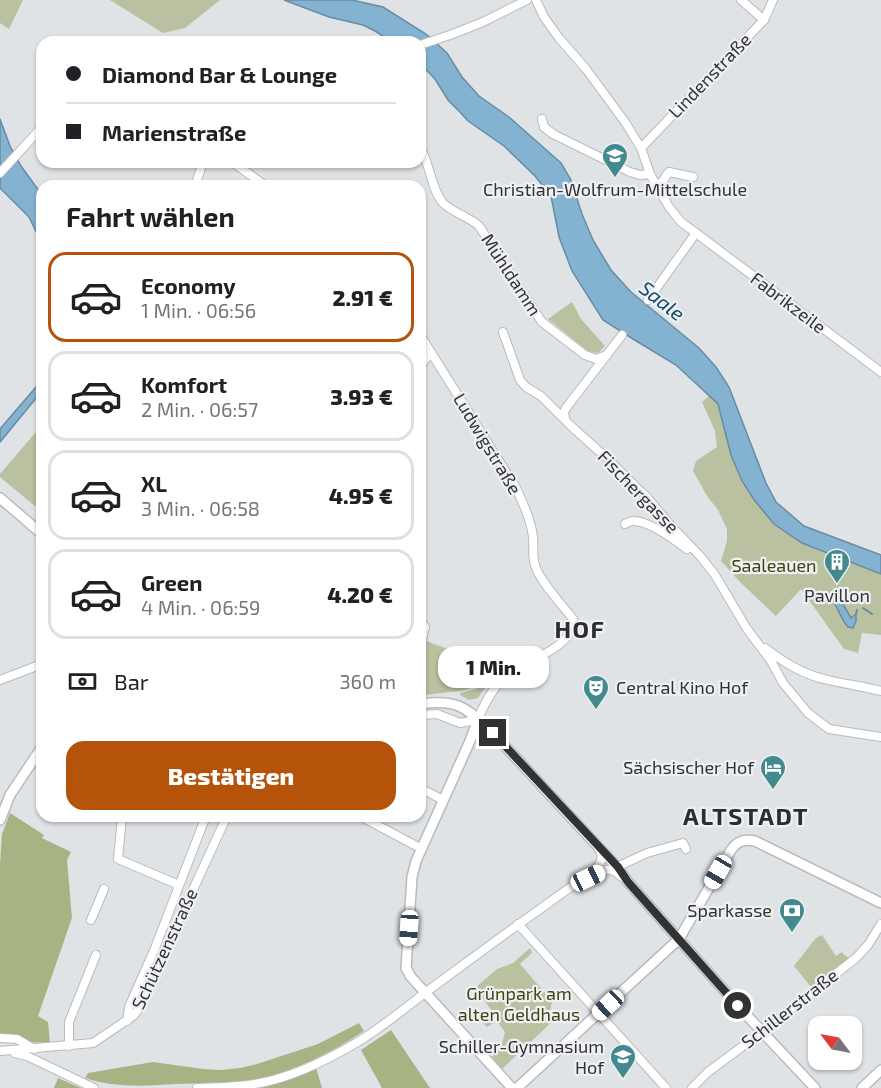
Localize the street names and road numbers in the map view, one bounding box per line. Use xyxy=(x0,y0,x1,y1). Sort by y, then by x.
street label: Lindenstraße xyxy=(663,28,755,122)
street label: Mühldamm xyxy=(477,229,547,320)
street label: Fabrikzeile xyxy=(747,267,831,338)
street label: Ludwigstraße xyxy=(449,389,527,498)
street label: Fischergasse xyxy=(594,445,684,537)
street label: Schützenstraße xyxy=(127,885,202,1012)
street label: Schillerstraße xyxy=(737,964,842,1053)

